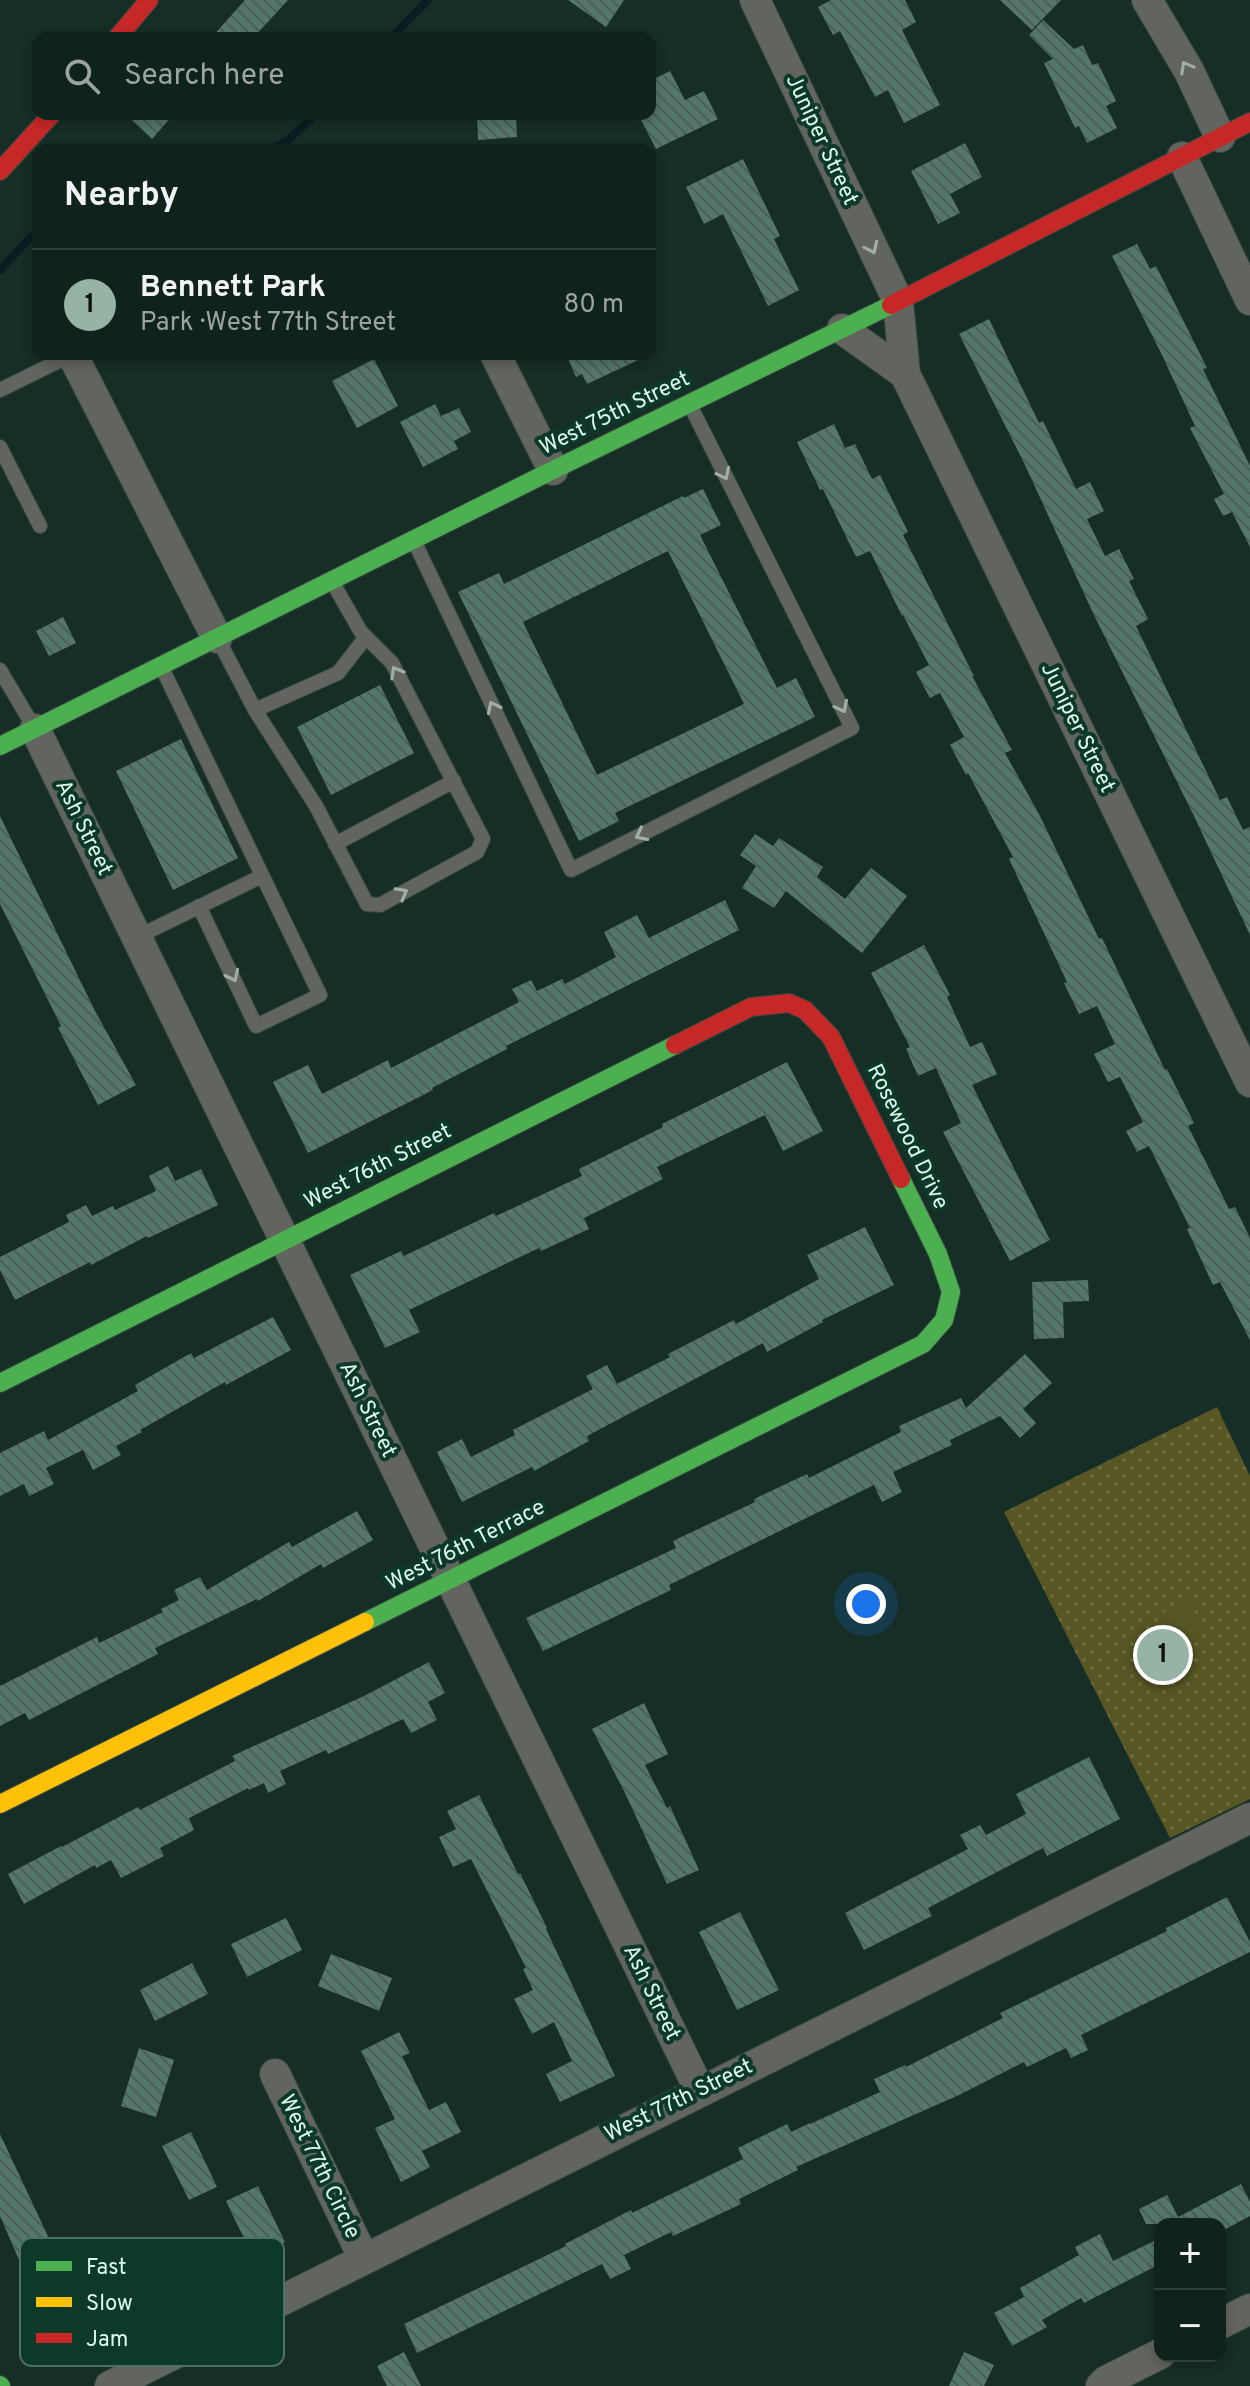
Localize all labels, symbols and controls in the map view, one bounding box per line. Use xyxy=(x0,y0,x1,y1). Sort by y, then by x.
search box xyxy=(32,32,656,120)
icon: search xyxy=(60,54,104,98)
text: Search here xyxy=(124,58,284,95)
one-way arrow xyxy=(1180,61,1196,76)
street label: Juniper Street xyxy=(779,70,863,210)
text: Nearby xyxy=(64,175,179,218)
one-way arrow xyxy=(862,239,878,254)
text: Bennett Park xyxy=(140,270,326,307)
text: 1 xyxy=(85,289,95,322)
text: 80 m xyxy=(564,289,624,322)
text: Park · West 77th Street xyxy=(140,307,396,340)
street label: West 75th Street xyxy=(536,366,694,462)
one-way arrow xyxy=(715,466,730,481)
street label: Juniper Street xyxy=(1034,658,1120,798)
one-way arrow xyxy=(390,666,406,681)
one-way arrow xyxy=(832,698,847,713)
one-way arrow xyxy=(487,701,503,716)
street label: Ash Street xyxy=(48,776,118,880)
one-way arrow xyxy=(635,825,650,840)
one-way arrow xyxy=(394,887,408,902)
one-way arrow xyxy=(223,968,239,983)
street label: Rosewood Drive xyxy=(860,1060,954,1214)
street label: West 76th Street xyxy=(300,1118,456,1216)
street label: Ash Street xyxy=(332,1358,402,1462)
street label: West 76th Terrace xyxy=(382,1494,550,1598)
your location xyxy=(846,1584,886,1624)
pin: 1 xyxy=(1137,1625,1189,1685)
street label: Ash Street xyxy=(616,1941,686,2045)
street label: West 77th Street xyxy=(601,2053,757,2149)
street label: West 77th Circle xyxy=(272,2090,366,2244)
map controls xyxy=(1154,2218,1226,2362)
button: + xyxy=(1154,2218,1226,2290)
legend xyxy=(20,2238,284,2366)
text: Fast xyxy=(86,2255,127,2282)
button: − xyxy=(1154,2290,1226,2362)
text: Slow xyxy=(86,2291,133,2318)
text: Jam xyxy=(86,2327,129,2354)

